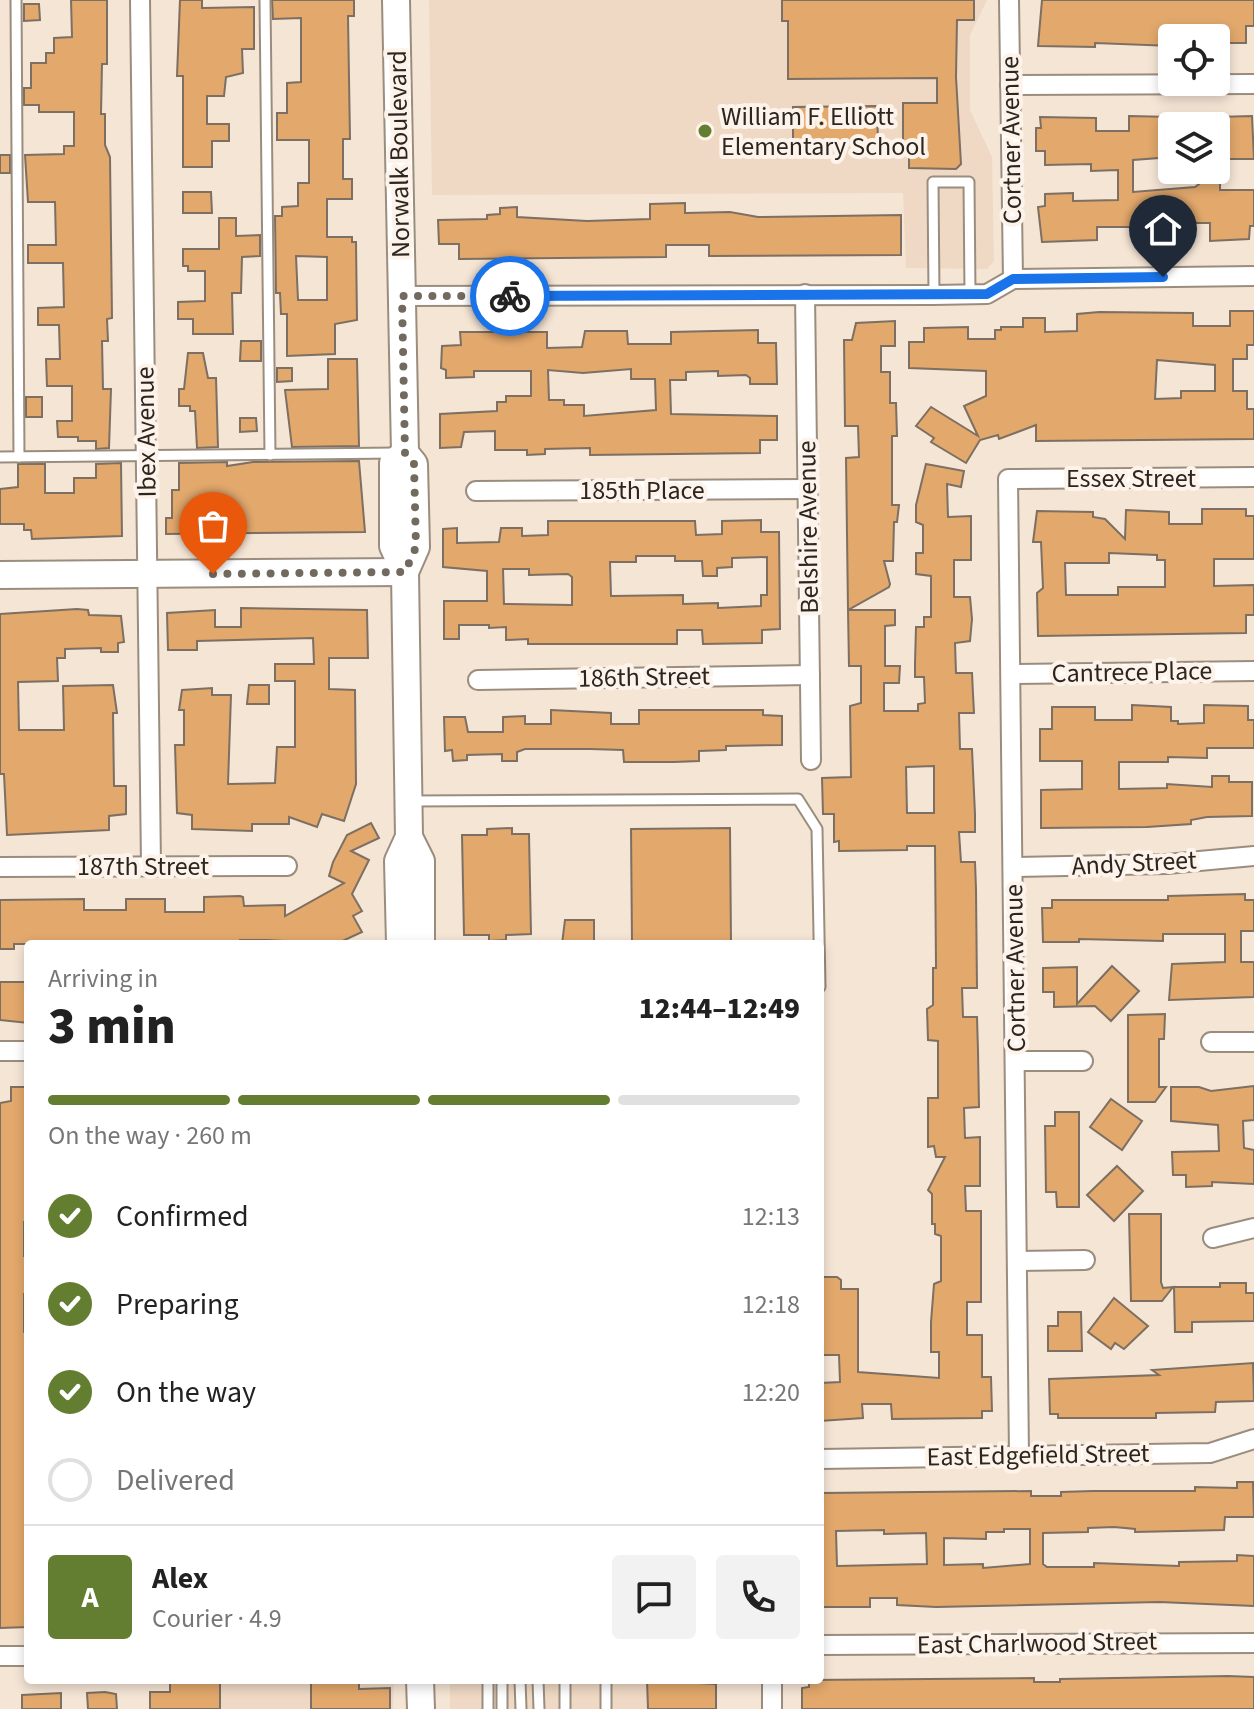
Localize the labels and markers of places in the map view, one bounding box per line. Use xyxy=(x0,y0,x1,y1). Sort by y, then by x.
place label: William F. Elliott Elementary School xyxy=(721,98,926,165)
marker: William F. Elliott Elementary School xyxy=(696,122,714,140)
pin xyxy=(1129,195,1197,277)
pin xyxy=(179,492,247,574)

